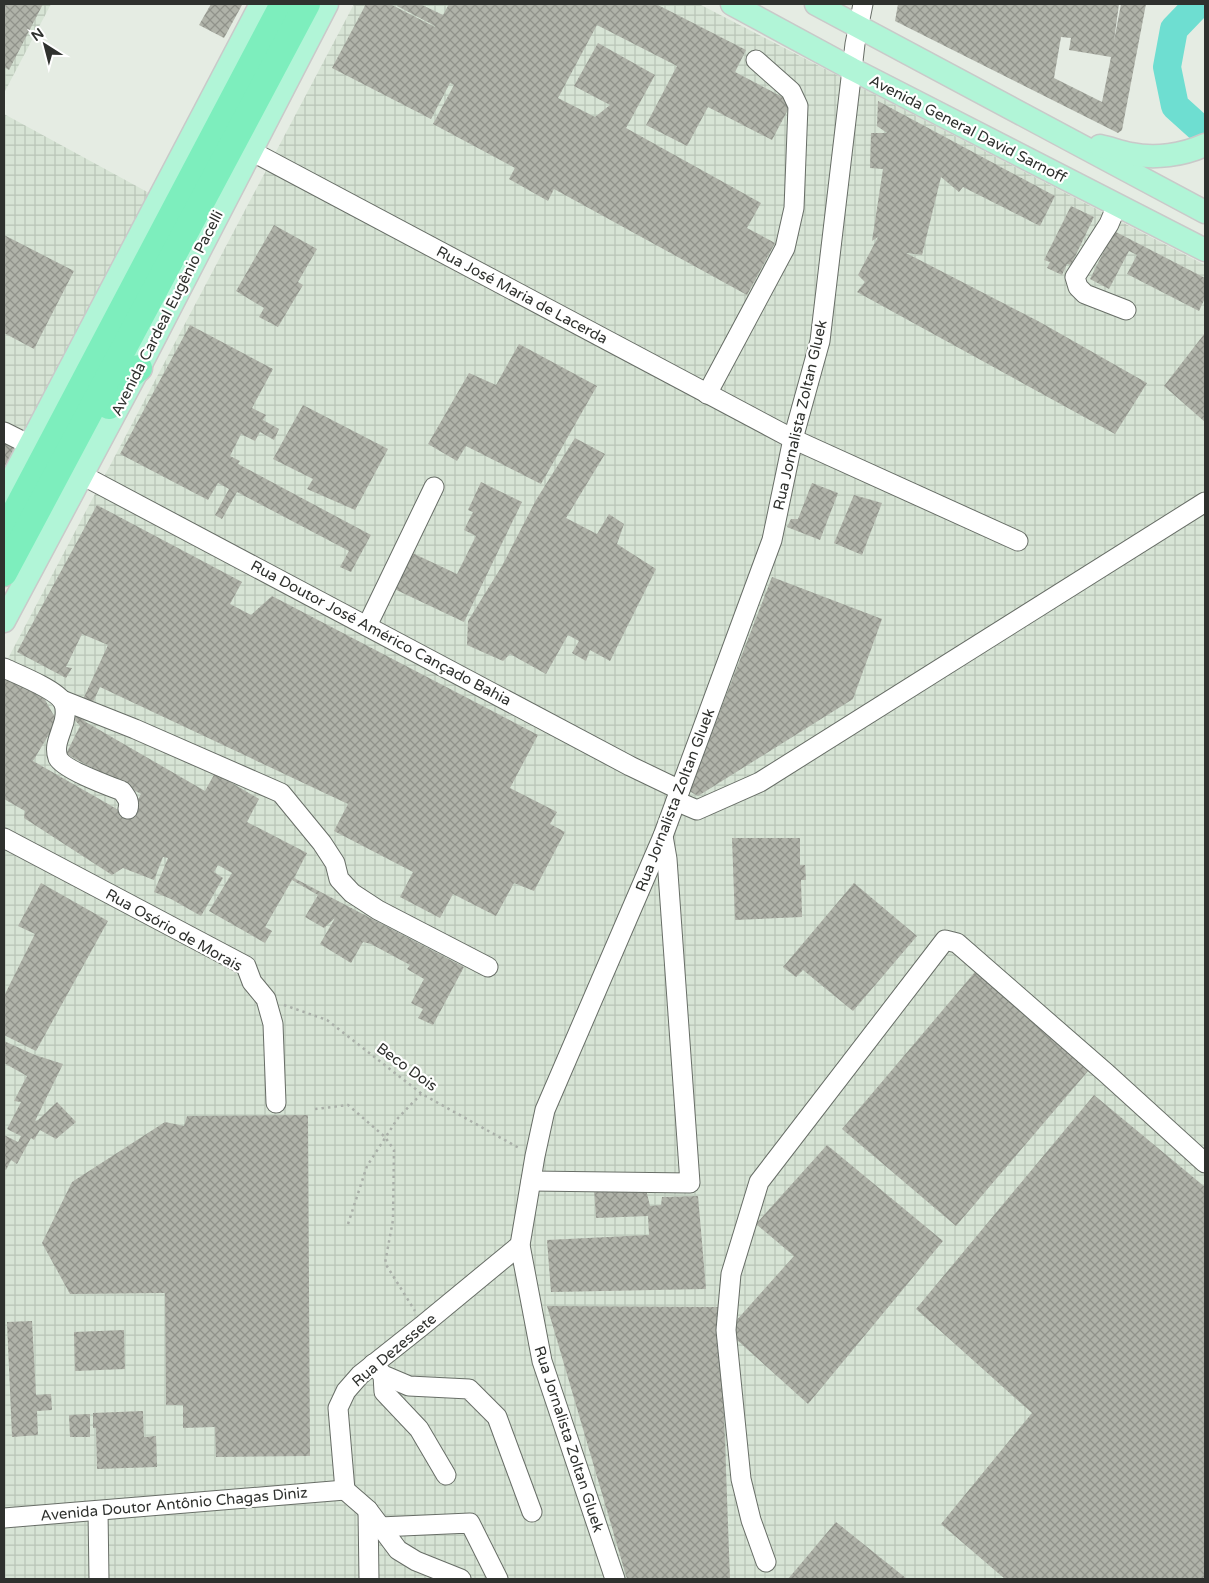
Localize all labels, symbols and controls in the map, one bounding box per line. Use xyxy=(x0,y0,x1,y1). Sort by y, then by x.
north arrow xyxy=(20,20,70,70)
text: N xyxy=(28,25,47,45)
street label: Avenida General David Sarnoff xyxy=(867,71,1070,187)
street label: Avenida Cardeal Eugênio Pacelli xyxy=(107,207,227,419)
street label: Rua José Maria de Lacerda xyxy=(433,242,611,348)
street label: Rua Jornalista Zoltan Gluek xyxy=(769,318,831,512)
street label: Rua Doutor José Américo Cançado Bahia xyxy=(248,556,514,710)
street label: Rua Jornalista Zoltan Gluek xyxy=(632,706,718,894)
street label: Rua Osório de Morais xyxy=(103,885,245,975)
street label: Beco Dois xyxy=(373,1039,441,1095)
street label: Rua Dezessete xyxy=(348,1309,440,1391)
street label: Rua Jornalista Zoltan Gluek xyxy=(530,1344,608,1534)
street label: Avenida Doutor Antônio Chagas Diniz xyxy=(40,1483,308,1525)

